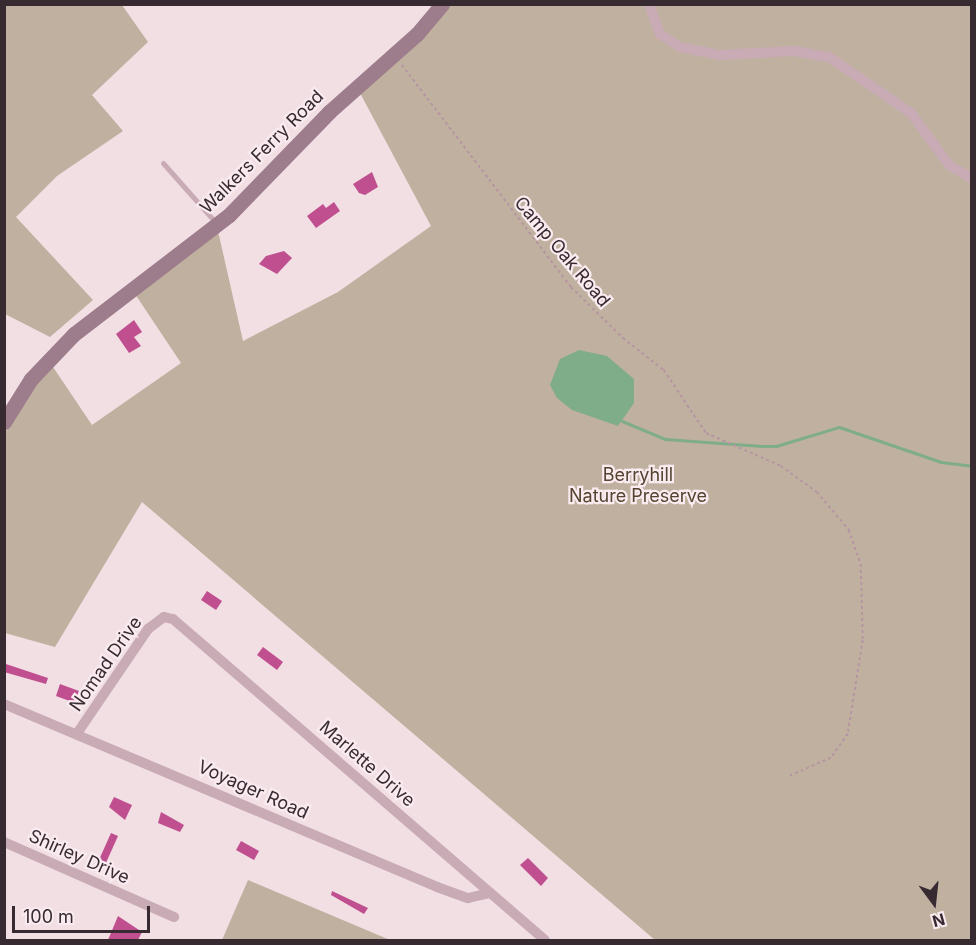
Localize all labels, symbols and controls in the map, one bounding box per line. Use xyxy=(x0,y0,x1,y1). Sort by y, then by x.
street label: Walkers Ferry Road xyxy=(196,86,328,218)
street label: Camp Oak Road xyxy=(510,192,614,312)
park label: Berryhill Nature Preserve xyxy=(569,465,707,508)
street label: Nomad Drive xyxy=(65,612,147,716)
street label: Marlette Drive xyxy=(315,717,419,811)
street label: Voyager Road xyxy=(194,756,312,824)
street label: Shirley Drive xyxy=(25,825,133,889)
north arrow xyxy=(904,873,964,933)
scale bar xyxy=(15,894,153,932)
text: 100 m xyxy=(23,906,74,927)
text: N xyxy=(930,909,947,932)

